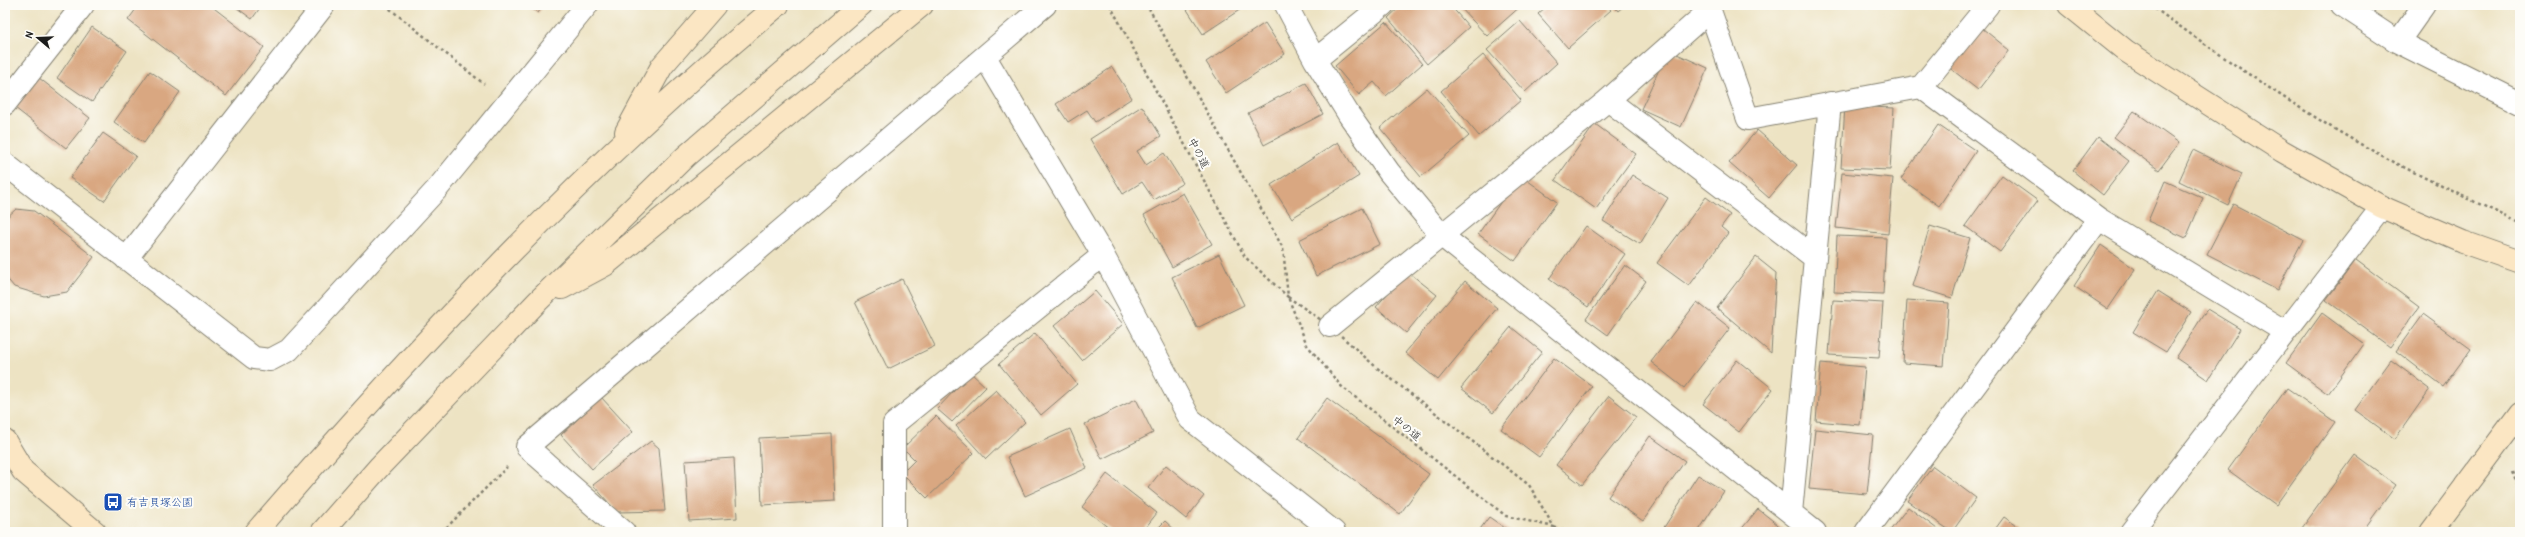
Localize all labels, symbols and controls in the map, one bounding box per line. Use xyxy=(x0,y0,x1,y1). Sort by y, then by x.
north arrow xyxy=(18,18,58,58)
text: N xyxy=(21,30,36,40)
street label: 中の道 xyxy=(1185,135,1213,171)
street label: 中の道 xyxy=(1390,412,1424,444)
bus stop icon: 有吉貝塚公園 xyxy=(102,491,124,513)
place label: 有吉貝塚公園 xyxy=(127,495,193,509)

